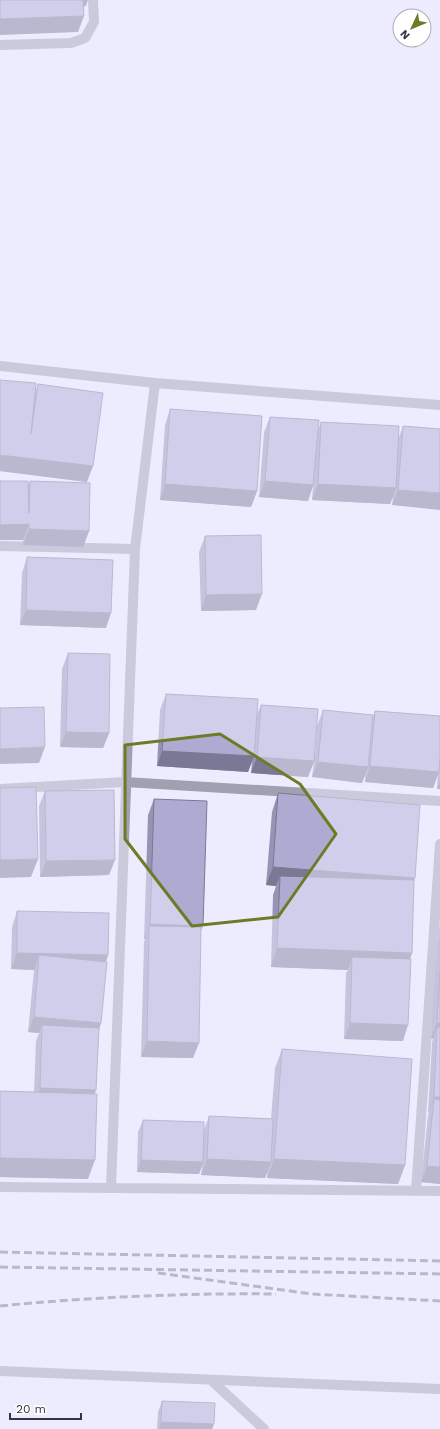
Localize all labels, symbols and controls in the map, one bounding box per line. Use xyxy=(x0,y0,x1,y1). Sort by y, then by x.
north arrow xyxy=(392,8,432,48)
text: N xyxy=(398,27,413,42)
scale bar xyxy=(10,1395,81,1421)
text: 20 m xyxy=(16,1402,46,1416)

